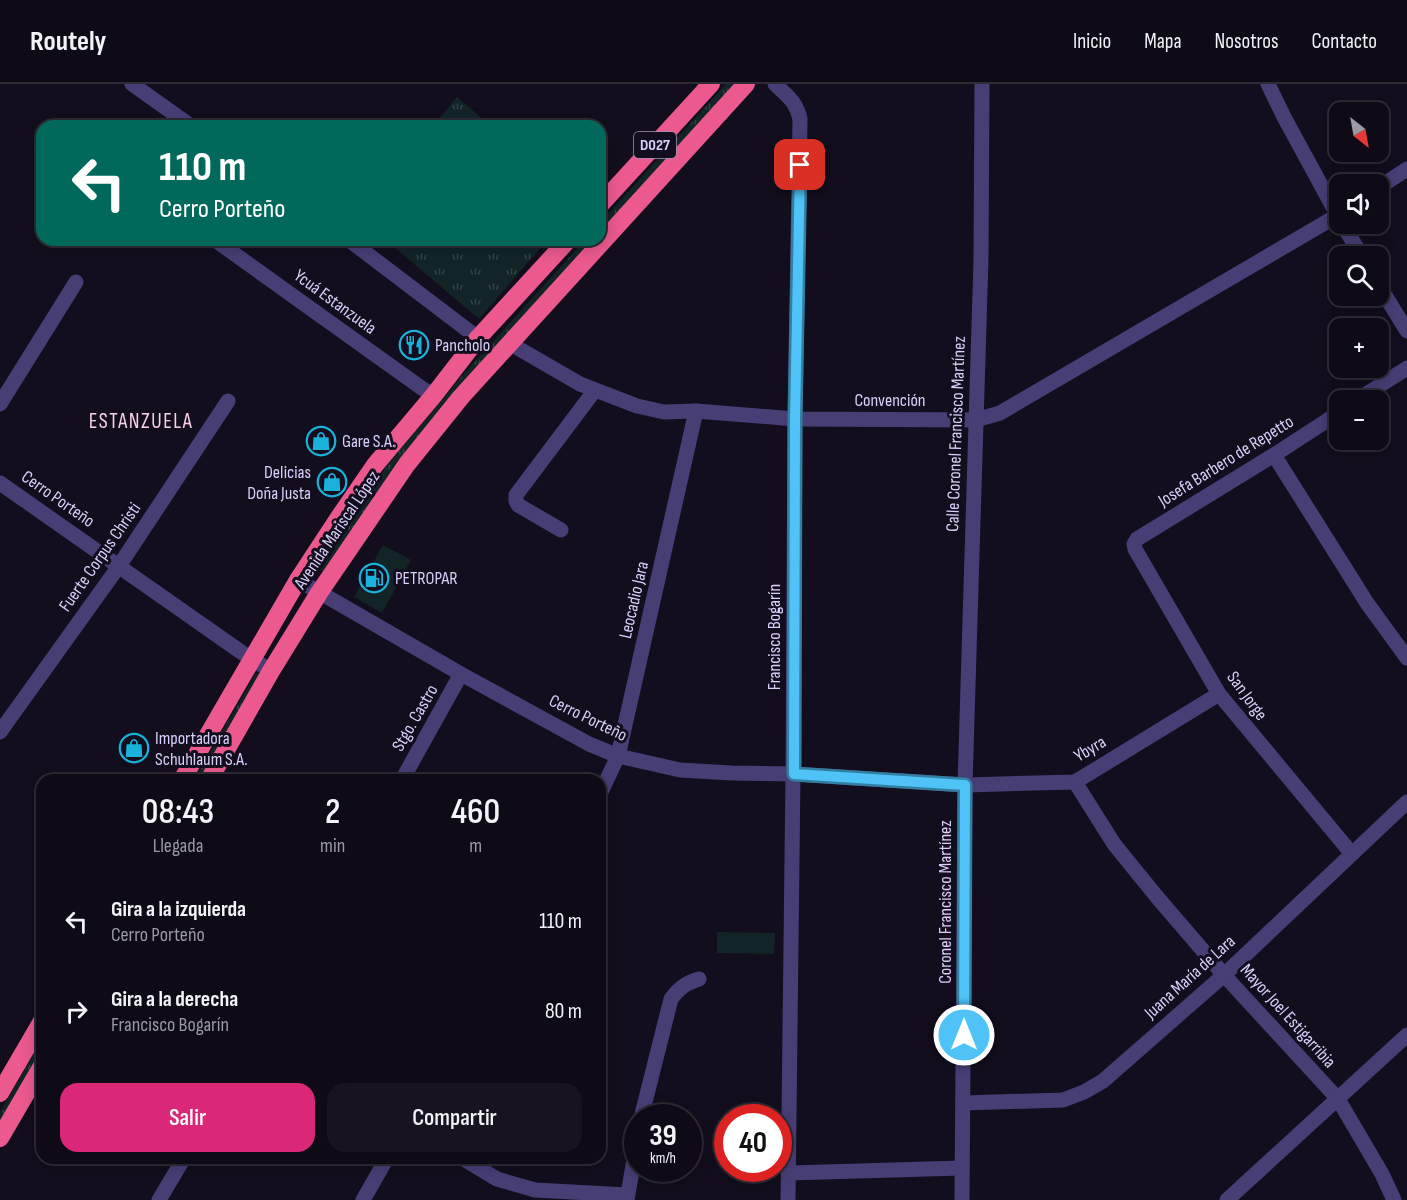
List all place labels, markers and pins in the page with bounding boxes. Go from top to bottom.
pin [774,139,825,190]
restaurant icon: Pancholo [398,329,430,361]
place label: Pancholo [435,335,490,356]
shop icon: Gare S.A. [305,425,337,457]
place label: Gare S.A. [342,431,395,452]
place label: Delicias Doña Justa [247,462,311,504]
shop icon: Delicias Doña Justa [316,466,348,498]
fuel station icon: PETROPAR [358,562,390,594]
place label: PETROPAR [395,568,458,589]
place label: Importadora Schuhlaum S.A. [155,728,248,770]
shop icon: Importadora Schuhlaum S.A. [118,732,150,764]

